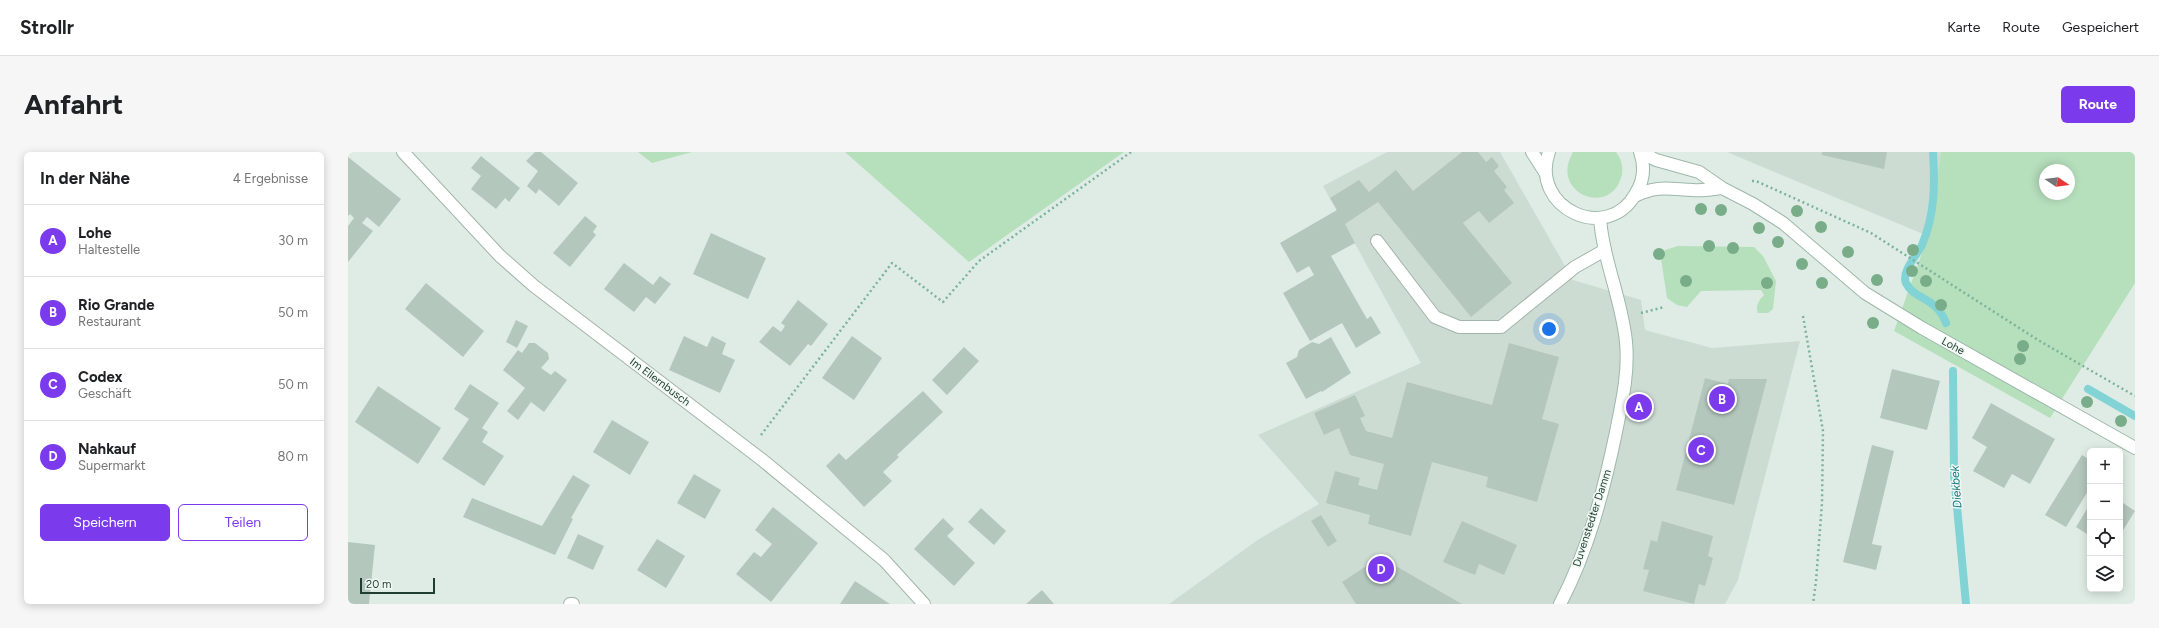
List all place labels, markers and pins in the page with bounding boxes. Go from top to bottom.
pin: B [1709,384,1735,414]
pin: A [1626,392,1652,422]
pin: C [1688,435,1714,465]
pin: D [1368,554,1394,584]

